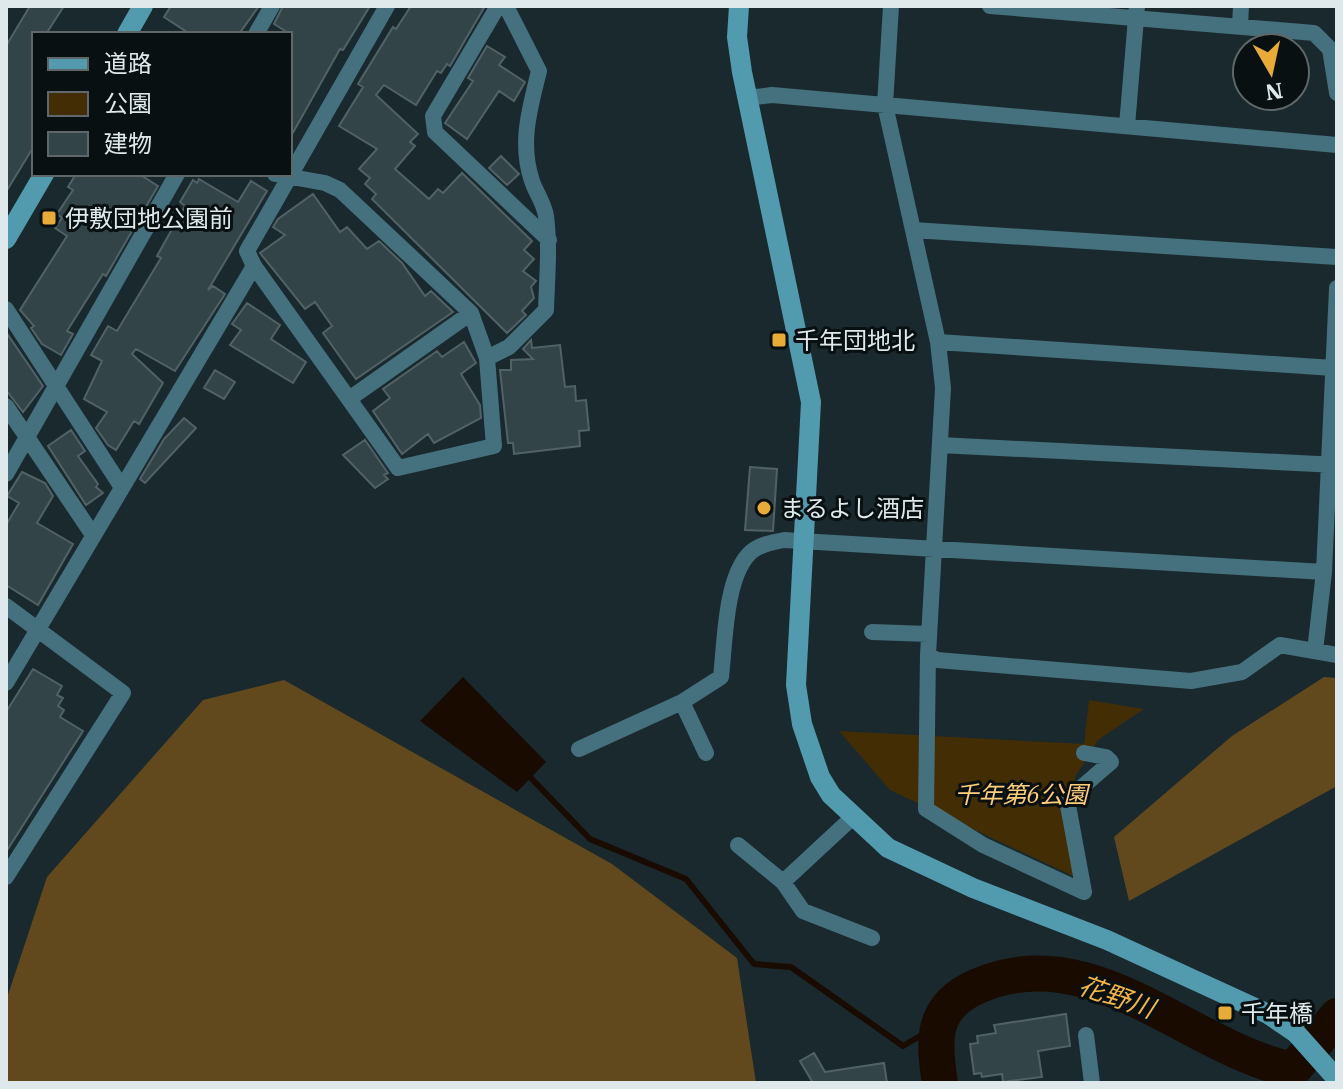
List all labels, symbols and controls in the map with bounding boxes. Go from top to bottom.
legend [32,32,292,176]
north arrow [1231,32,1311,112]
text: 道路 [104,47,152,79]
text: N [1263,77,1285,108]
text: 公園 [104,87,152,119]
text: 建物 [104,127,152,159]
place label: 伊敷団地公園前 [65,202,233,234]
marker: 伊敷団地公園前 [40,209,58,227]
place label: 千年団地北 [795,324,915,356]
marker: 千年団地北 [770,331,788,349]
place label: まるよし酒店 [780,492,924,524]
marker: まるよし酒店 [755,499,773,517]
park label: 千年第6公園 [954,778,1091,810]
water label: 花野川 [1075,967,1162,1026]
place label: 千年橋 [1241,997,1313,1029]
marker: 千年橋 [1216,1004,1234,1022]

